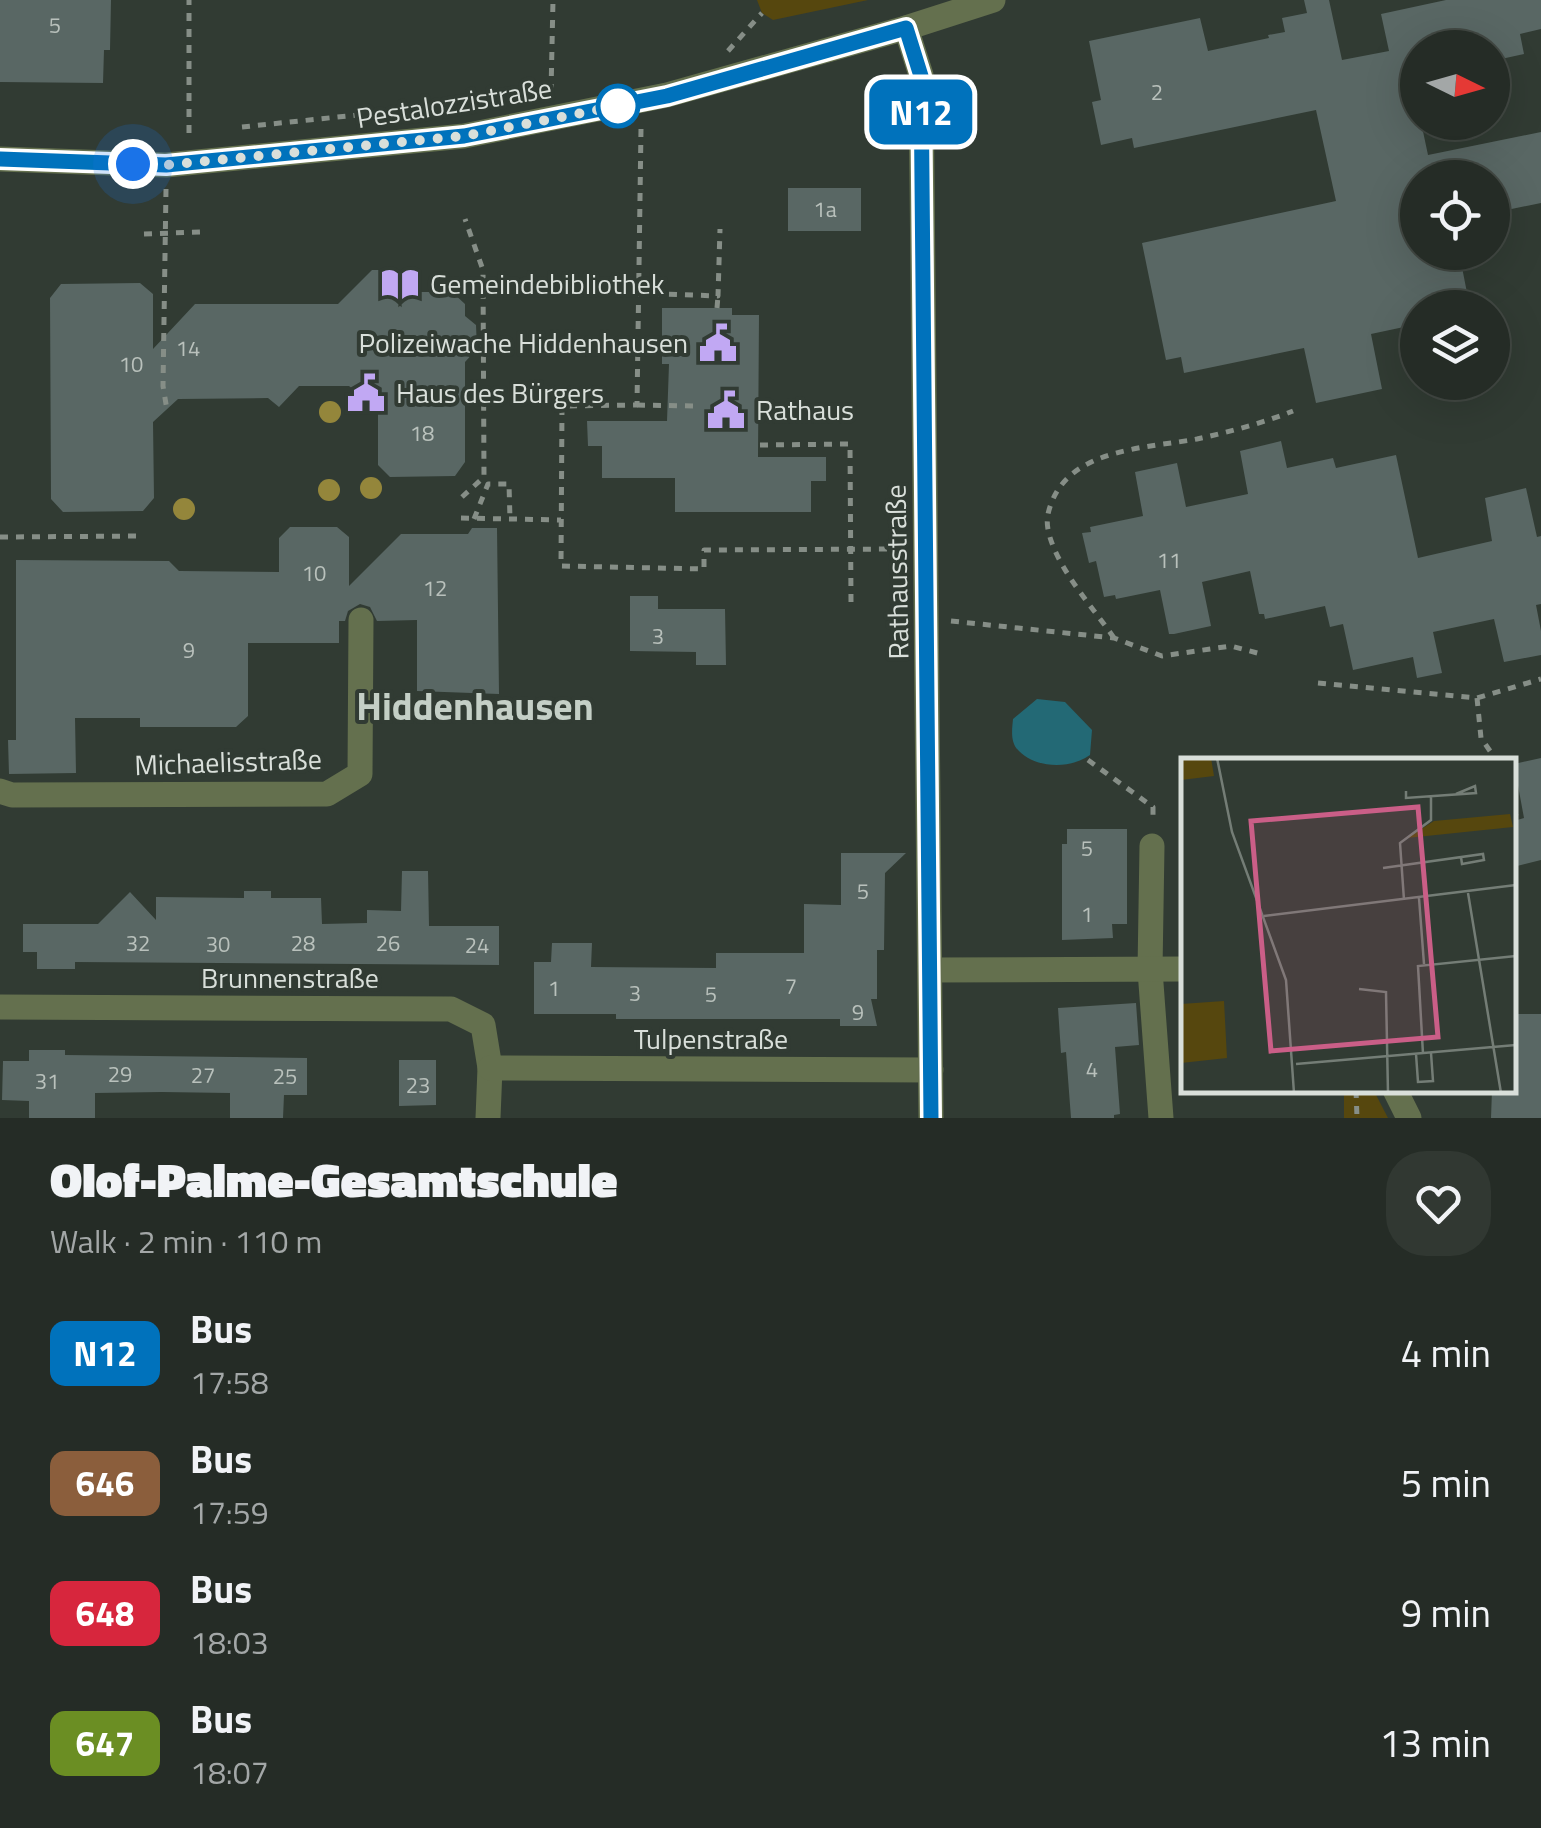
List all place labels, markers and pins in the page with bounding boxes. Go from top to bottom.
unlabelled marker [597,85,639,127]
place label: Gemeindebibliothek [430,262,664,305]
library icon: Gemeindebibliothek [379,263,421,305]
place label: Polizeiwache Hiddenhausen [358,321,688,364]
public building icon: Polizeiwache Hiddenhausen [697,322,739,364]
place label: Haus des Bürgers [396,371,604,414]
public building icon: Haus des Bürgers [345,372,387,414]
place label: Rathaus [756,388,854,431]
public building icon: Rathaus [705,389,747,431]

